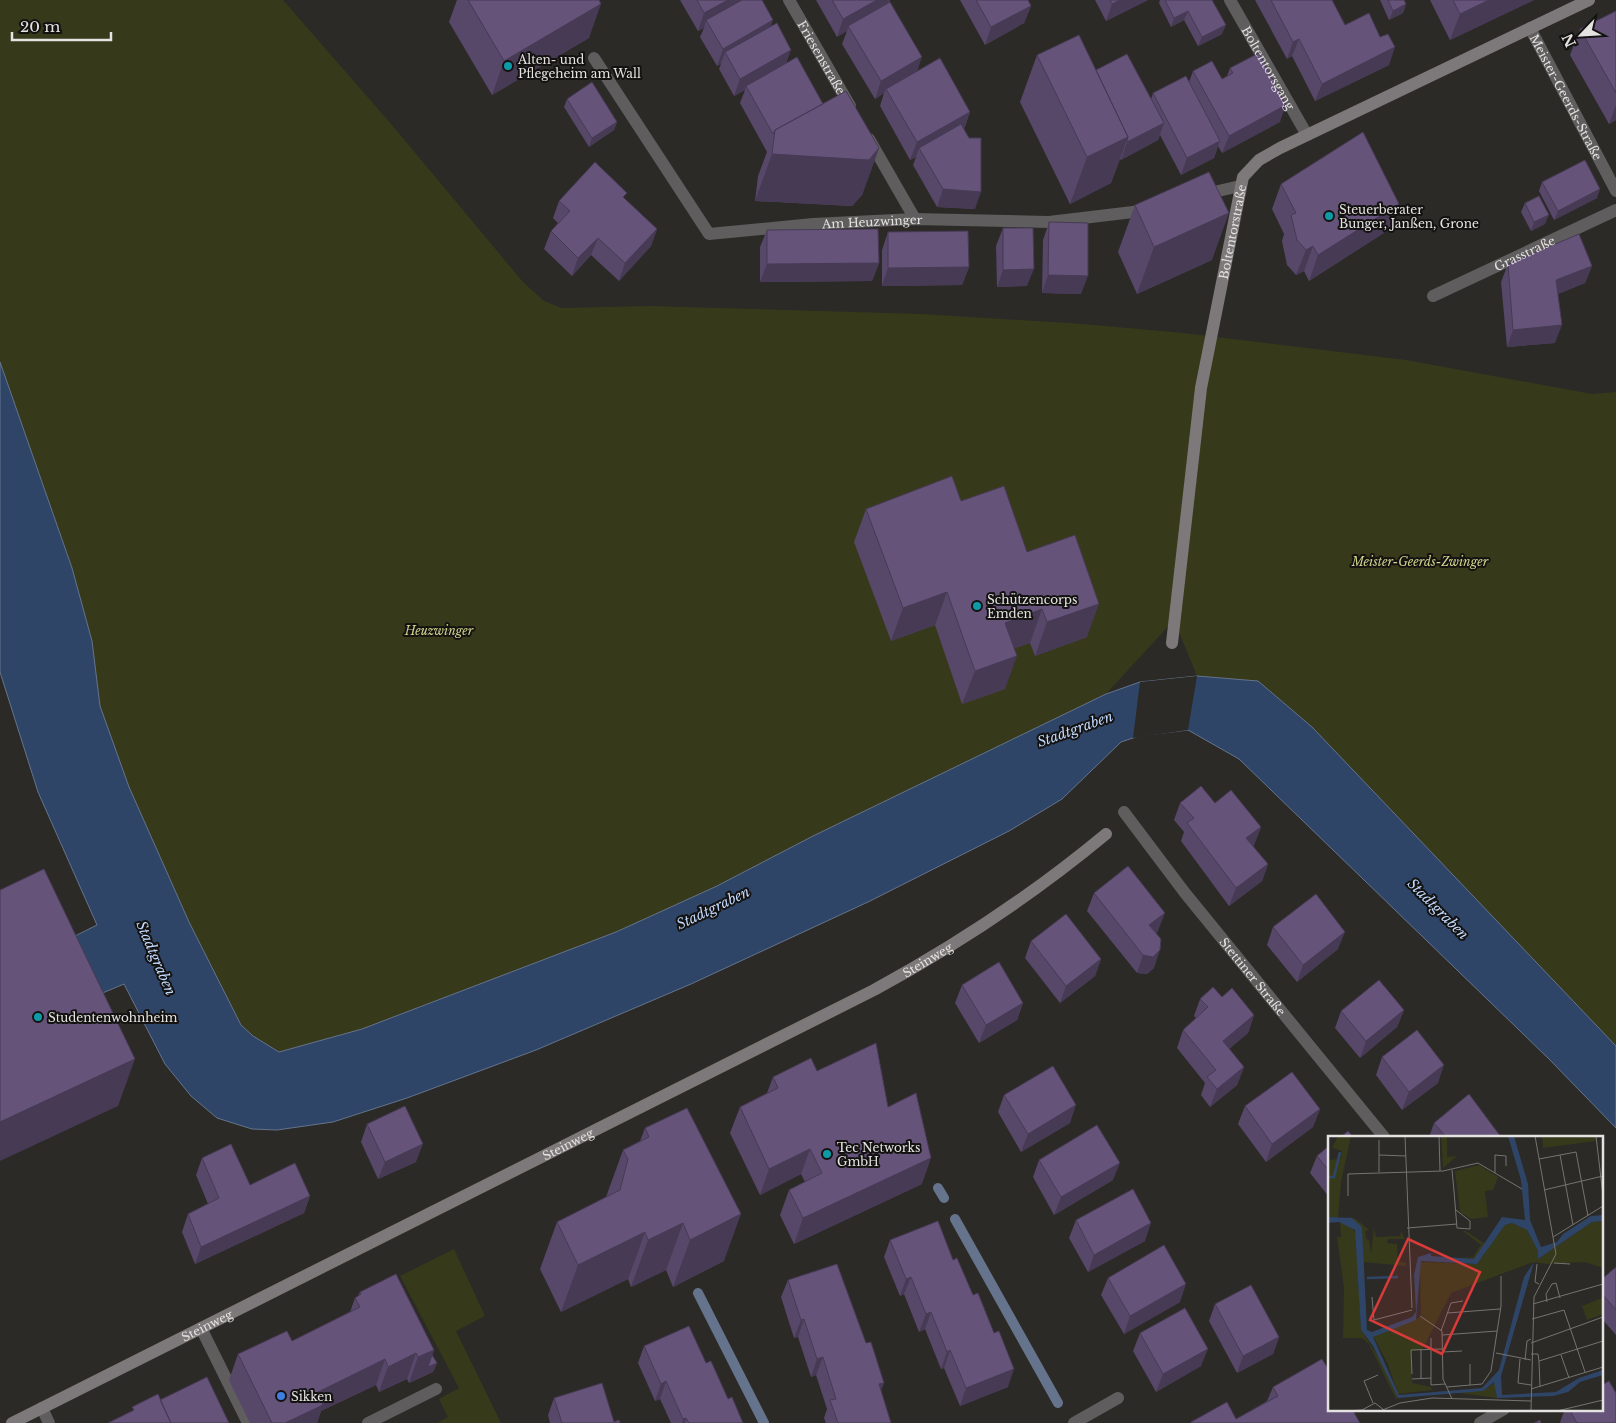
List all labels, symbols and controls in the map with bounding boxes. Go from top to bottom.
scale bar [12,10,111,42]
north arrow [1556,10,1606,60]
text: 20 m [20,17,60,36]
street label: Friesenstraße [795,18,849,97]
street label: Boltentorsgang [1239,23,1299,113]
street label: Meister-Geerds-Straße [1527,31,1606,163]
text: N [1558,31,1580,50]
place label: Alten- und Pflegeheim am Wall [517,52,641,81]
marker: Alten- und Pflegeheim am Wall [502,60,514,72]
street label: Boltentorstraße [1215,183,1249,280]
place label: Steuerberater Bunger, Janßen, Grone [1339,202,1479,231]
marker: Steuerberater Bunger, Janßen, Grone [1323,210,1335,222]
street label: Am Heuzwinger [821,211,923,231]
street label: Grasstraße [1491,232,1557,274]
park label: Meister-Geerds-Zwinger [1351,554,1489,569]
place label: Schützencorps Emden [987,592,1077,621]
marker: Schützencorps Emden [971,600,983,612]
park label: Heuzwinger [404,623,474,638]
water label: Stadtgraben [1035,707,1115,751]
water label: Stadtgraben [1404,875,1473,944]
water label: Stadtgraben [673,882,753,933]
water label: Stadtgraben [132,918,180,998]
street label: Stettiner Straße [1217,934,1289,1018]
street label: Steinweg [900,938,956,980]
place label: Studentenwohnheim [48,1010,178,1025]
marker: Studentenwohnheim [32,1011,44,1023]
street label: Steinweg [540,1124,597,1163]
inset map [1328,1136,1604,1410]
place label: Tec Networks GmbH [837,1140,920,1169]
marker: Tec Networks GmbH [821,1148,833,1160]
street label: Steinweg [179,1306,236,1344]
place label: Sikken [291,1389,332,1404]
marker: Sikken [275,1390,287,1402]

